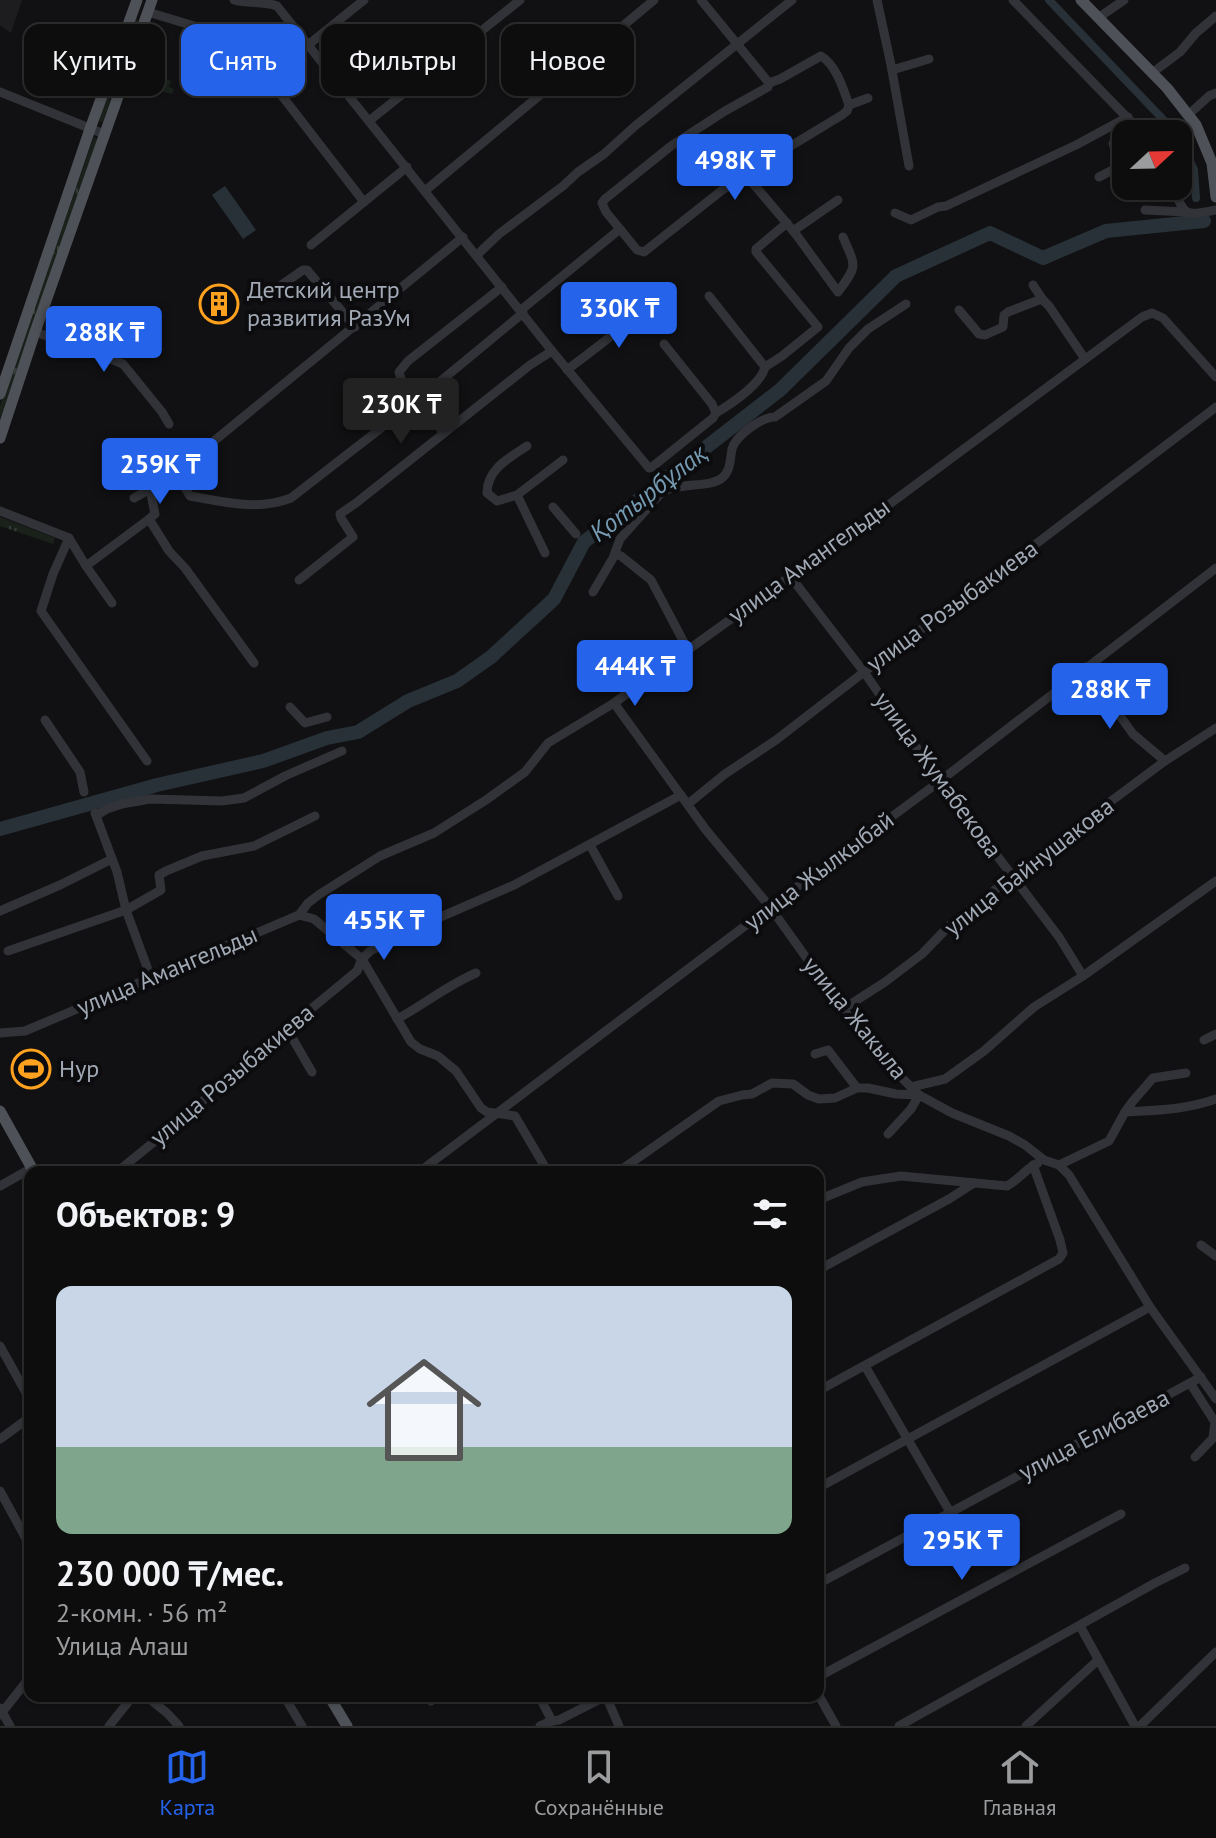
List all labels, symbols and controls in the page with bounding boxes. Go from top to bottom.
chip: Купить [24,24,165,96]
chip: Снять [181,24,305,96]
chip: Фильтры [321,24,485,96]
chip: Новое [501,24,634,96]
north arrow [1112,120,1192,200]
map controls [1112,120,1192,200]
pin: 498K ₸ [670,134,800,202]
text: 498K ₸ [695,143,775,176]
place label: Детский центр развития РазУм [247,274,411,333]
pin: 330K ₸ [554,282,684,350]
building icon: Детский центр развития РазУм [198,283,240,325]
text: 330K ₸ [579,291,659,324]
pin: 288K ₸ [39,306,169,374]
text: 288K ₸ [64,315,144,348]
pin: 230K ₸ [336,378,466,446]
text: 230K ₸ [361,387,441,420]
water label: Қотырбұлақ [583,436,714,549]
pin: 259K ₸ [95,438,225,506]
text: 259K ₸ [120,447,200,480]
street label: улица Амангельды [722,491,896,630]
street label: улица Розыбакиева [860,533,1044,678]
pin: 444K ₸ [570,640,700,708]
text: 444K ₸ [595,649,675,682]
pin: 288K ₸ [1045,663,1175,731]
text: 288K ₸ [1070,672,1150,705]
street label: улица Жумабекова [868,685,1009,864]
street label: улица Байнушакова [937,791,1120,943]
street label: улица Жылкыбай [738,804,900,937]
pin: 455K ₸ [319,894,449,962]
text: 455K ₸ [344,903,424,936]
street label: улица Амангельды [72,919,262,1023]
street label: улица Жакыла [796,950,915,1086]
street label: улица Розыбакиева [143,997,320,1152]
sports icon: Нур [10,1048,52,1090]
place label: Нур [59,1053,99,1084]
text: Объектов: 9 [56,1192,235,1236]
icon: filters [748,1192,792,1236]
icon: home [352,1338,496,1482]
street label: улица Елибаева [1013,1382,1174,1487]
pin: 295K ₸ [897,1514,1027,1582]
text: 295K ₸ [922,1523,1002,1556]
text: 230 000 ₸/мес. [56,1551,284,1595]
text: 2-комн. · 56 m² [56,1596,227,1629]
text: Улица Алаш [56,1629,189,1662]
tab: Карта [160,1745,215,1821]
tab: Сохранённые [534,1745,664,1821]
tab: Главная [983,1745,1056,1821]

